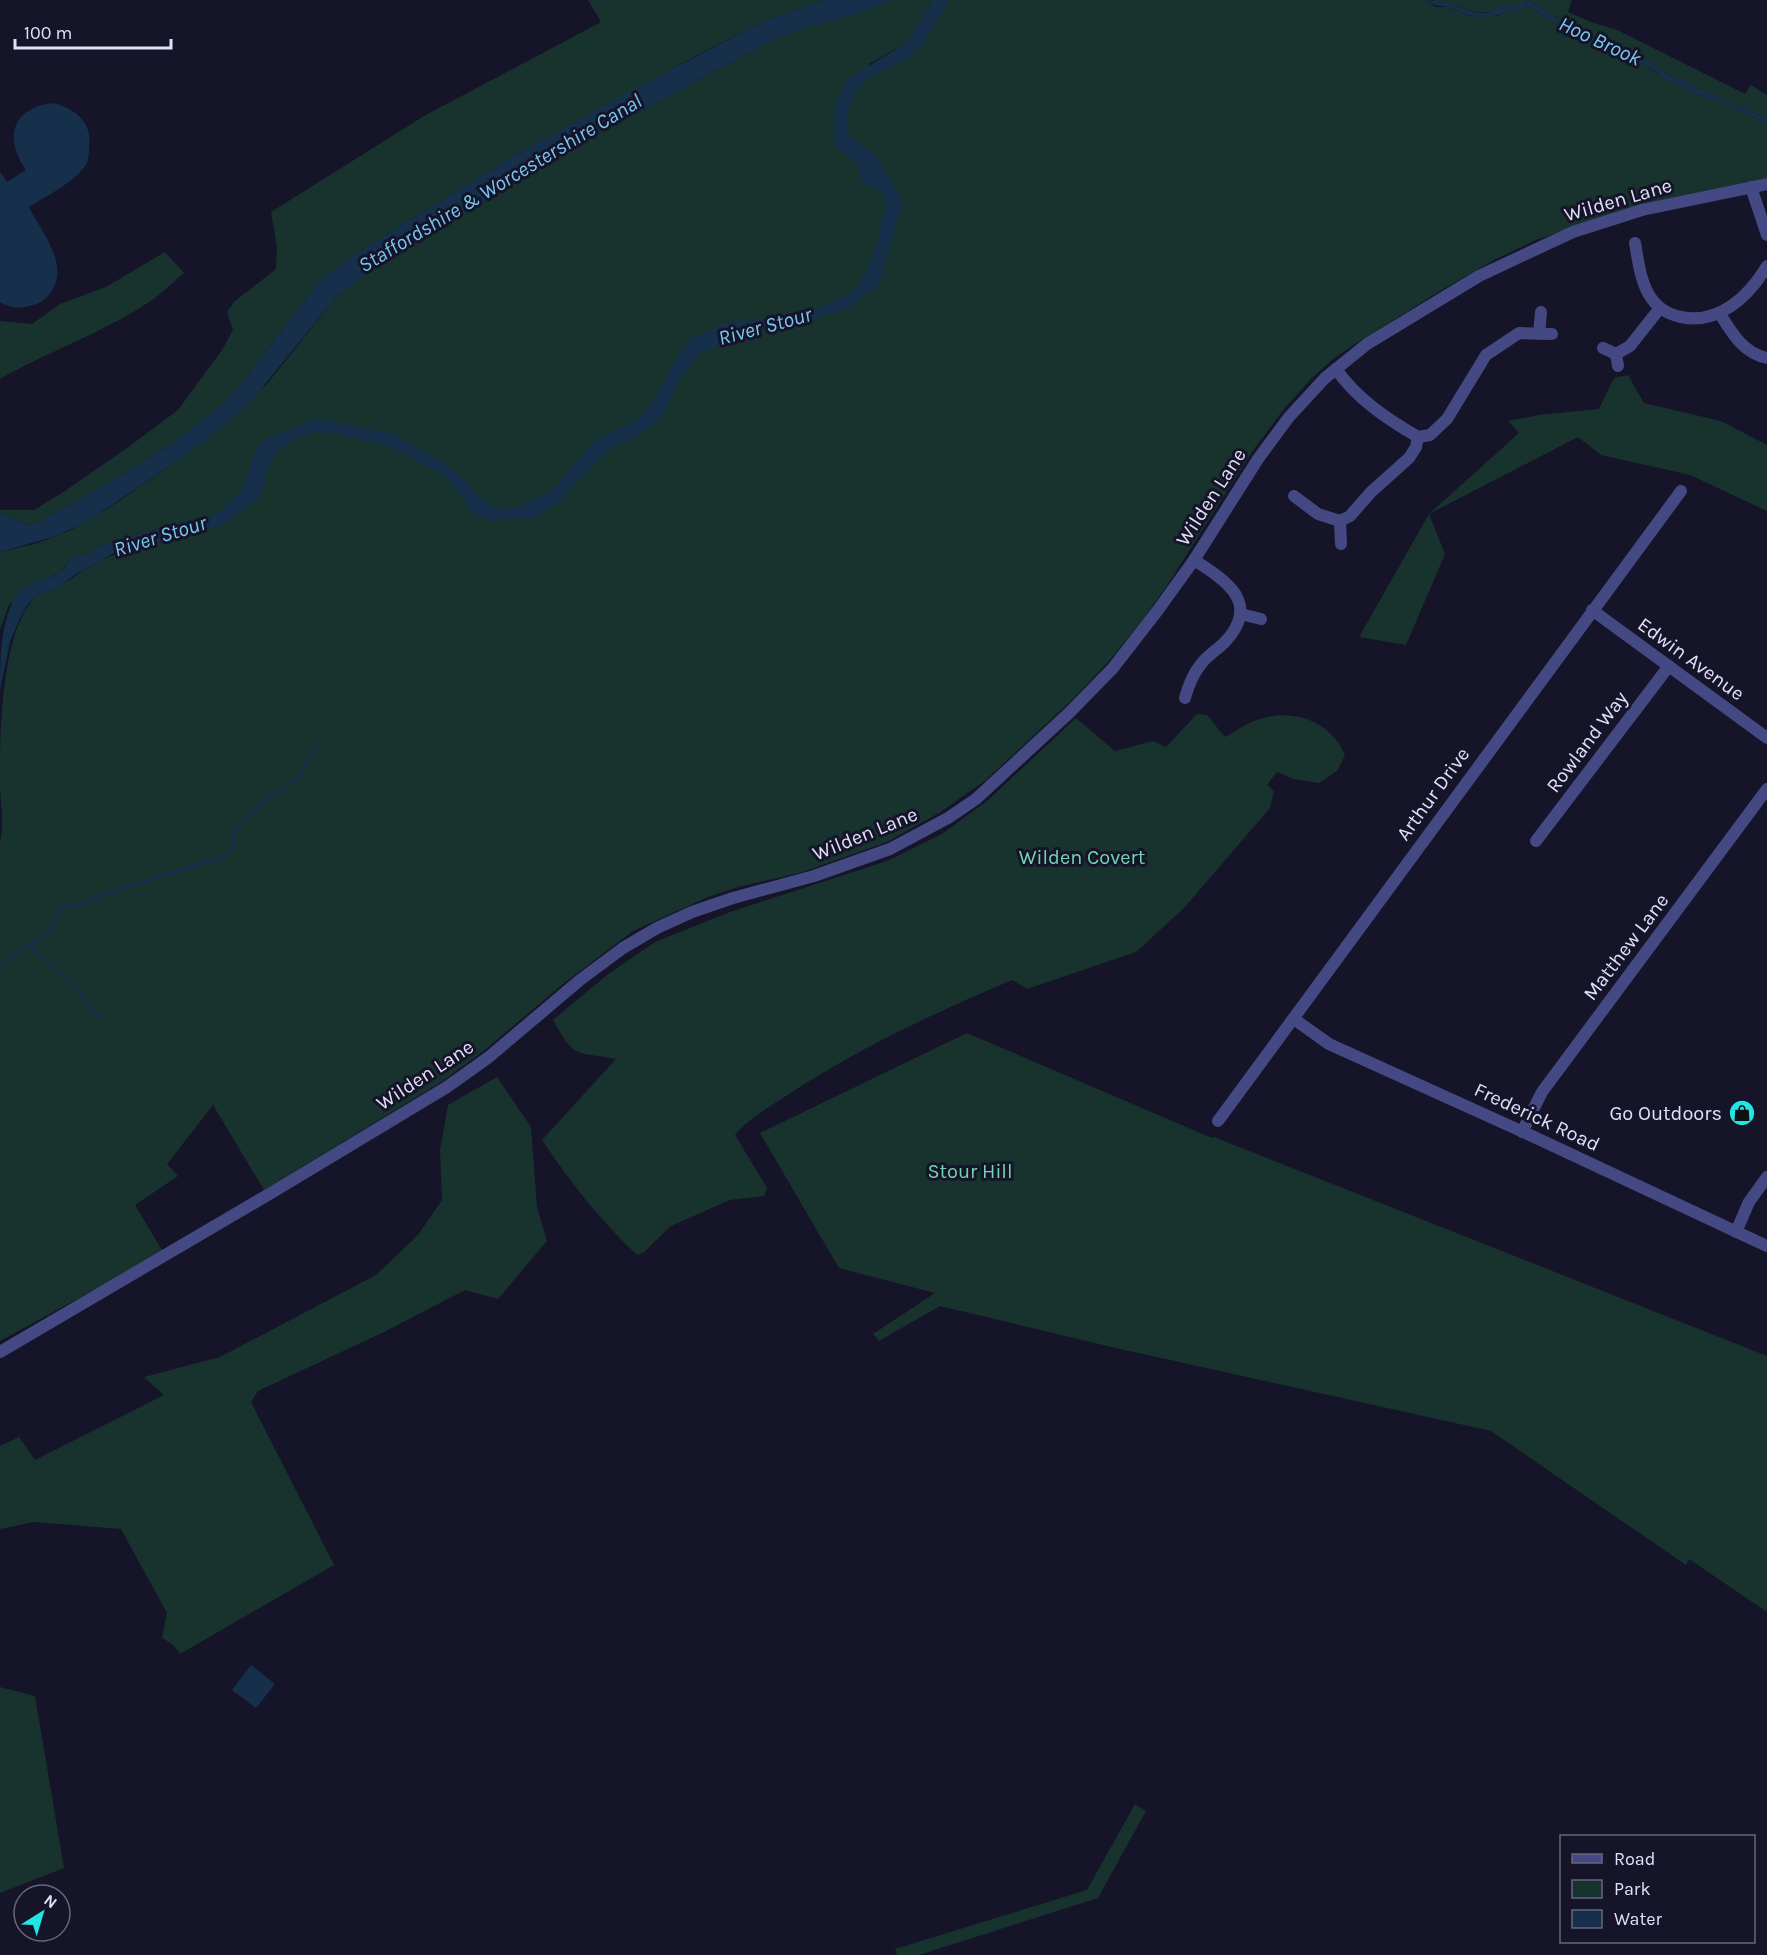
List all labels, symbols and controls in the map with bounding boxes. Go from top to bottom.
scale bar [15,12,171,50]
water label: Hoo Brook [1555,12,1645,71]
text: 100 m [24,22,72,44]
water label: Staffordshire & Worcestershire Canal [354,89,646,277]
street label: Wilden Lane [1561,174,1675,226]
water label: River Stour [716,302,815,350]
street label: Wilden Lane [1171,444,1251,550]
water label: River Stour [111,510,210,561]
street label: Edwin Avenue [1633,613,1749,705]
street label: Rowland Way [1542,687,1632,797]
street label: Arthur Drive [1392,743,1474,845]
street label: Wilden Lane [809,803,921,865]
park label: Wilden Covert [1019,846,1146,869]
street label: Matthew Lane [1579,889,1673,1005]
street label: Wilden Lane [372,1035,478,1115]
street label: Frederick Road [1471,1078,1603,1156]
shop icon: Go Outdoors [1727,1098,1757,1128]
place label: Go Outdoors [1609,1102,1722,1125]
park label: Stour Hill [927,1160,1013,1183]
legend [1560,1835,1755,1943]
text: Road [1614,1848,1655,1870]
text: Park [1614,1878,1651,1900]
north arrow [12,1883,72,1943]
text: N [40,1890,61,1912]
text: Water [1614,1908,1662,1930]

